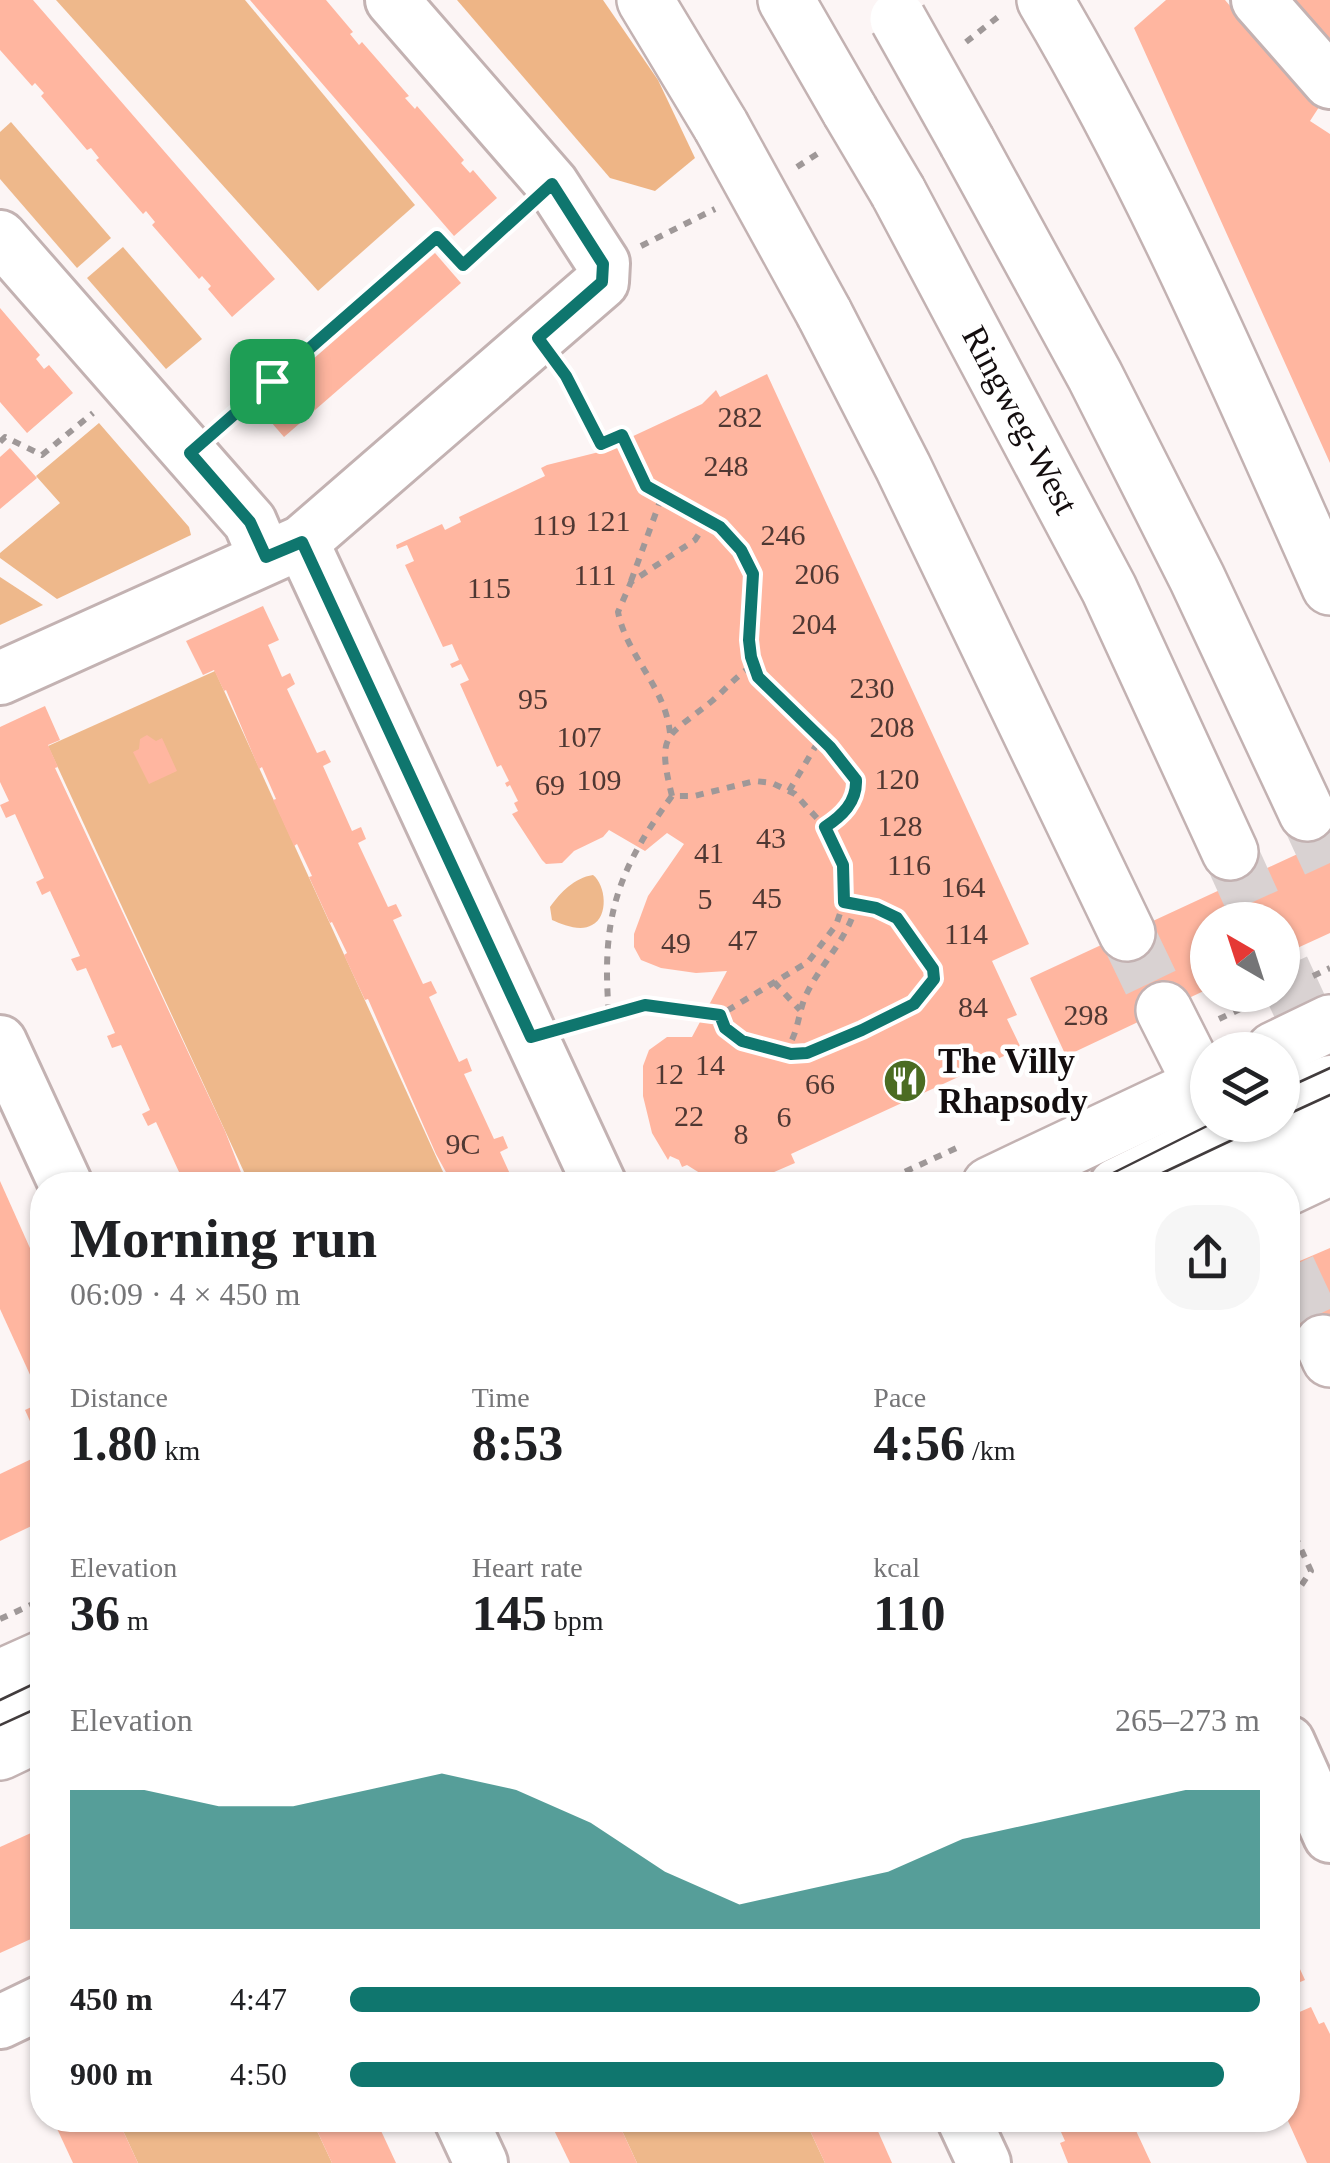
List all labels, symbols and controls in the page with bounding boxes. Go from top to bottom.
street label: Ringweg-West [954,319,1086,521]
pin [230,339,315,424]
icon: arrive [245,354,300,409]
house number: 282 [718,400,763,433]
house number: 248 [704,449,749,482]
house number: 121 [586,504,631,537]
house number: 119 [532,508,576,541]
house number: 246 [761,518,806,551]
house number: 206 [795,557,840,590]
house number: 111 [574,558,616,591]
house number: 115 [467,571,511,604]
house number: 204 [792,607,837,640]
house number: 230 [850,671,895,704]
house number: 95 [518,682,548,715]
house number: 208 [870,710,915,743]
house number: 107 [557,720,602,753]
house number: 120 [875,762,920,795]
house number: 109 [577,763,622,796]
house number: 69 [535,768,565,801]
house number: 128 [878,809,923,842]
house number: 43 [756,821,786,854]
house number: 41 [694,836,724,869]
house number: 116 [887,848,931,881]
house number: 164 [941,870,986,903]
house number: 45 [752,881,782,914]
house number: 5 [698,882,713,915]
north arrow [1190,902,1300,1012]
map controls [1190,902,1300,1142]
house number: 114 [944,917,988,950]
house number: 47 [728,923,758,956]
house number: 49 [661,926,691,959]
house number: 84 [958,990,988,1023]
house number: 298 [1064,998,1109,1031]
button: layers [1190,1032,1300,1142]
place label: The Villy Rhapsody [938,1042,1088,1121]
house number: 14 [695,1048,725,1081]
house number: 12 [654,1057,684,1090]
restaurant icon: The Villy Rhapsody [882,1058,928,1104]
house number: 66 [805,1067,835,1100]
house number: 22 [674,1099,704,1132]
house number: 6 [777,1100,792,1133]
house number: 8 [734,1117,749,1150]
house number: 9C [445,1127,481,1160]
button: share [1155,1205,1260,1310]
text: Morning run [70,1208,377,1269]
text: 06:09 · 4 × 450 m [70,1276,300,1312]
text: Distance [70,1382,168,1413]
text: Time [472,1382,530,1413]
text: Pace [873,1382,926,1413]
text: 1.80 [70,1415,158,1471]
text: 8:53 [472,1415,563,1471]
text: 4:56 [873,1415,965,1471]
text: km [158,1435,200,1466]
text: /km [965,1435,1016,1466]
text: Elevation [70,1552,177,1583]
text: Heart rate [472,1552,583,1583]
text: kcal [873,1552,920,1583]
text: 36 [70,1585,120,1641]
text: 145 [472,1585,547,1641]
text: 110 [873,1585,946,1641]
text: m [120,1605,149,1636]
text: bpm [547,1605,603,1636]
text: Elevation [70,1702,193,1738]
text: 265–273 m [1115,1702,1260,1738]
text: 450 m [70,1981,153,2017]
text: 4:47 [230,1981,287,2017]
text: 900 m [70,2056,153,2092]
text: 4:50 [230,2056,287,2092]

